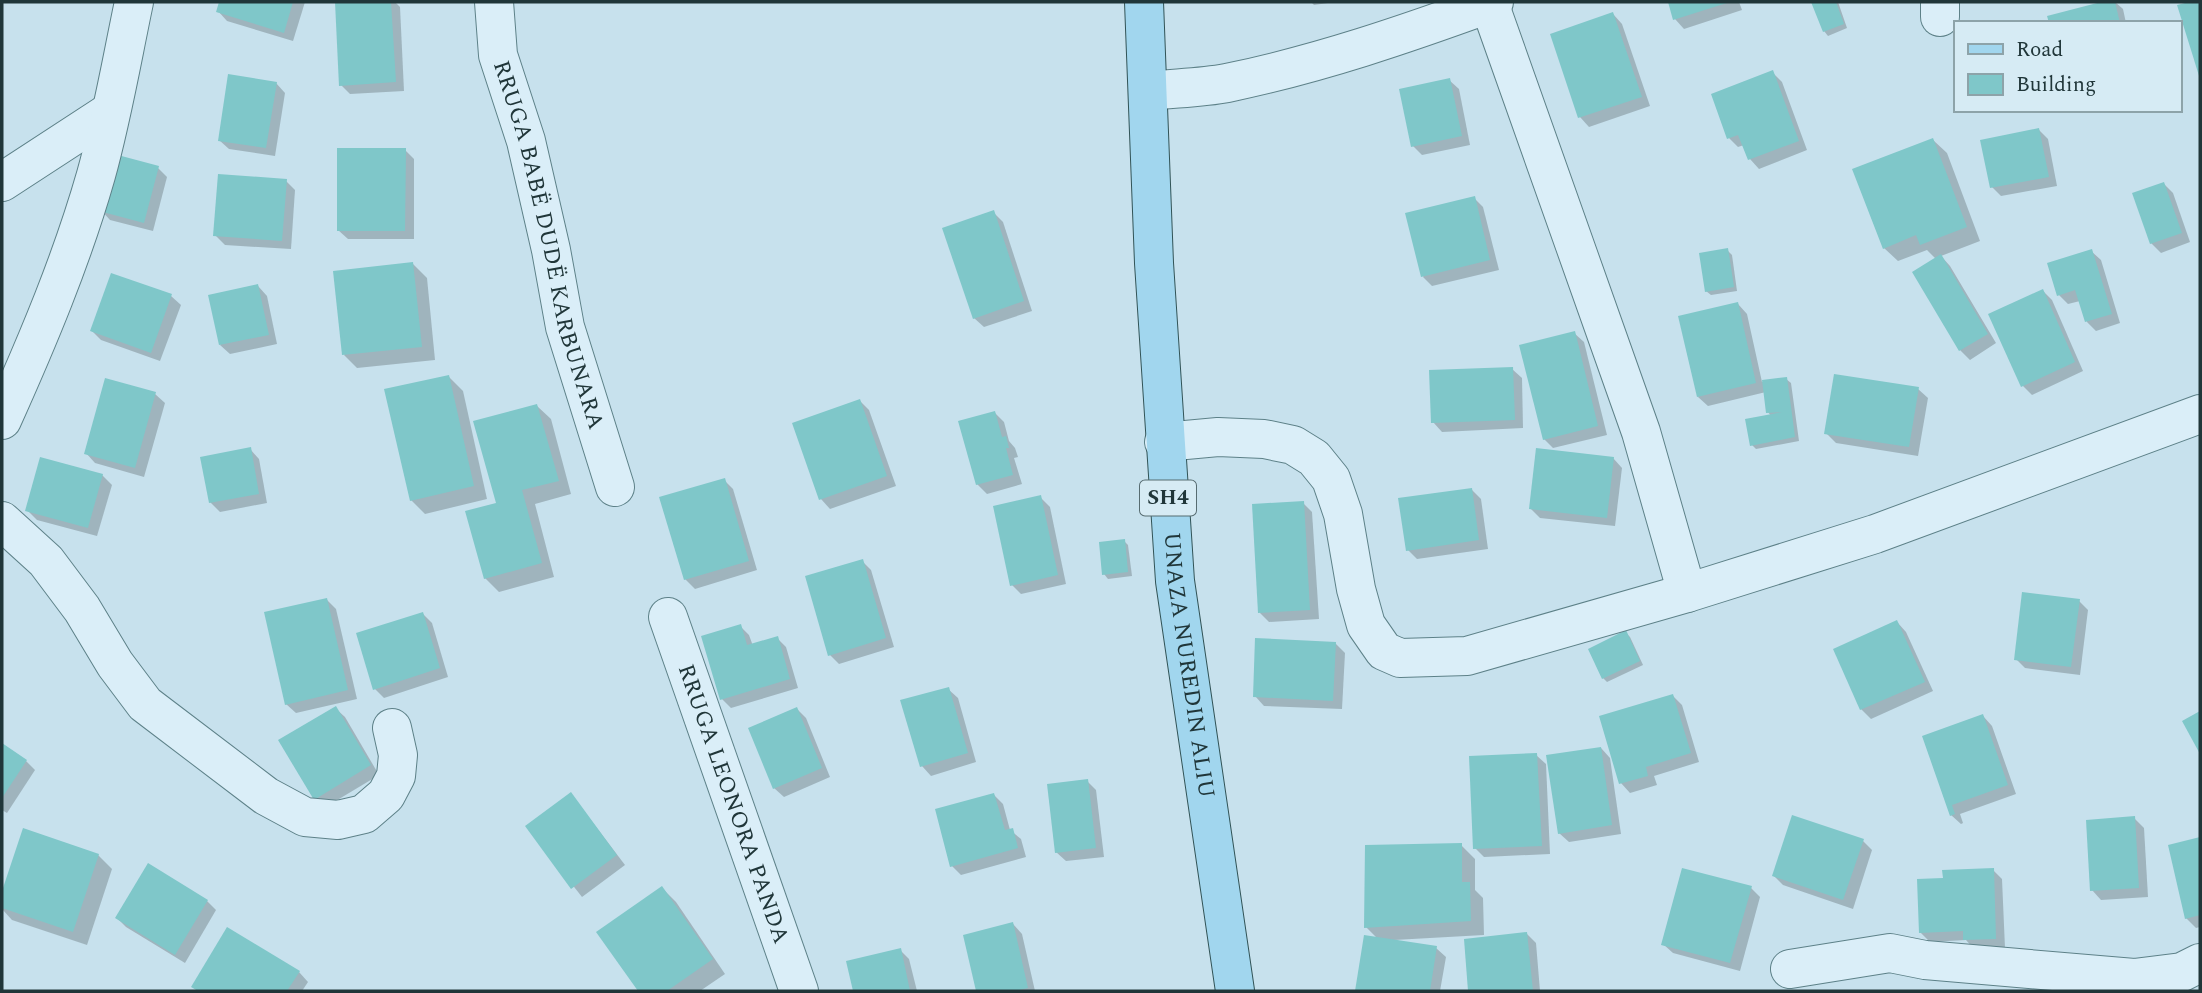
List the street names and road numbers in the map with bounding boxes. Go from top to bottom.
street label: RRUGA BABË DUDË KARBUNARA [483,56,613,434]
road number: SH4 [1140,480,1196,516]
street label: UNAZA NUREDIN ALIU [1154,531,1224,800]
street label: RRUGA LEONORA PANDA [668,659,799,948]

